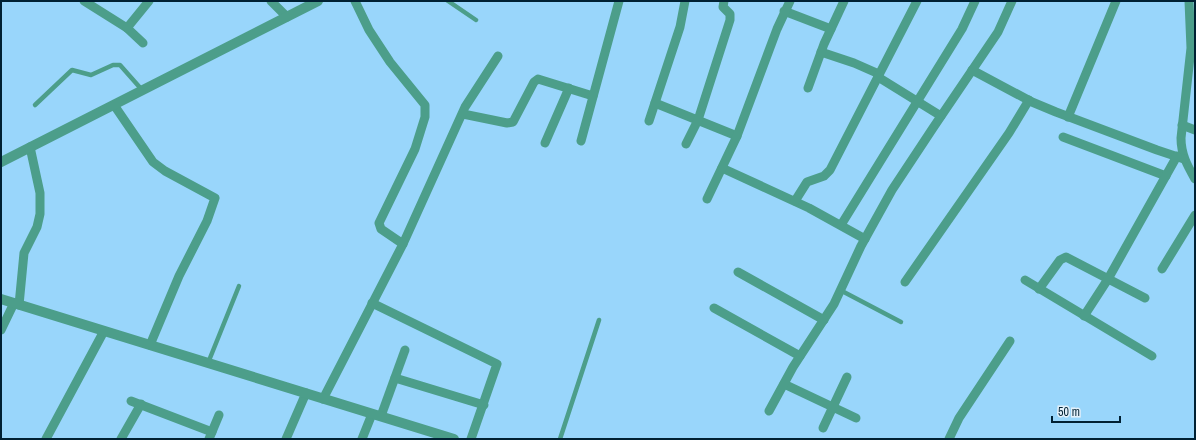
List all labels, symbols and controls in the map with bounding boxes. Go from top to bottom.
scale bar [1052,398,1120,424]
text: 50 m [1058,404,1080,420]

